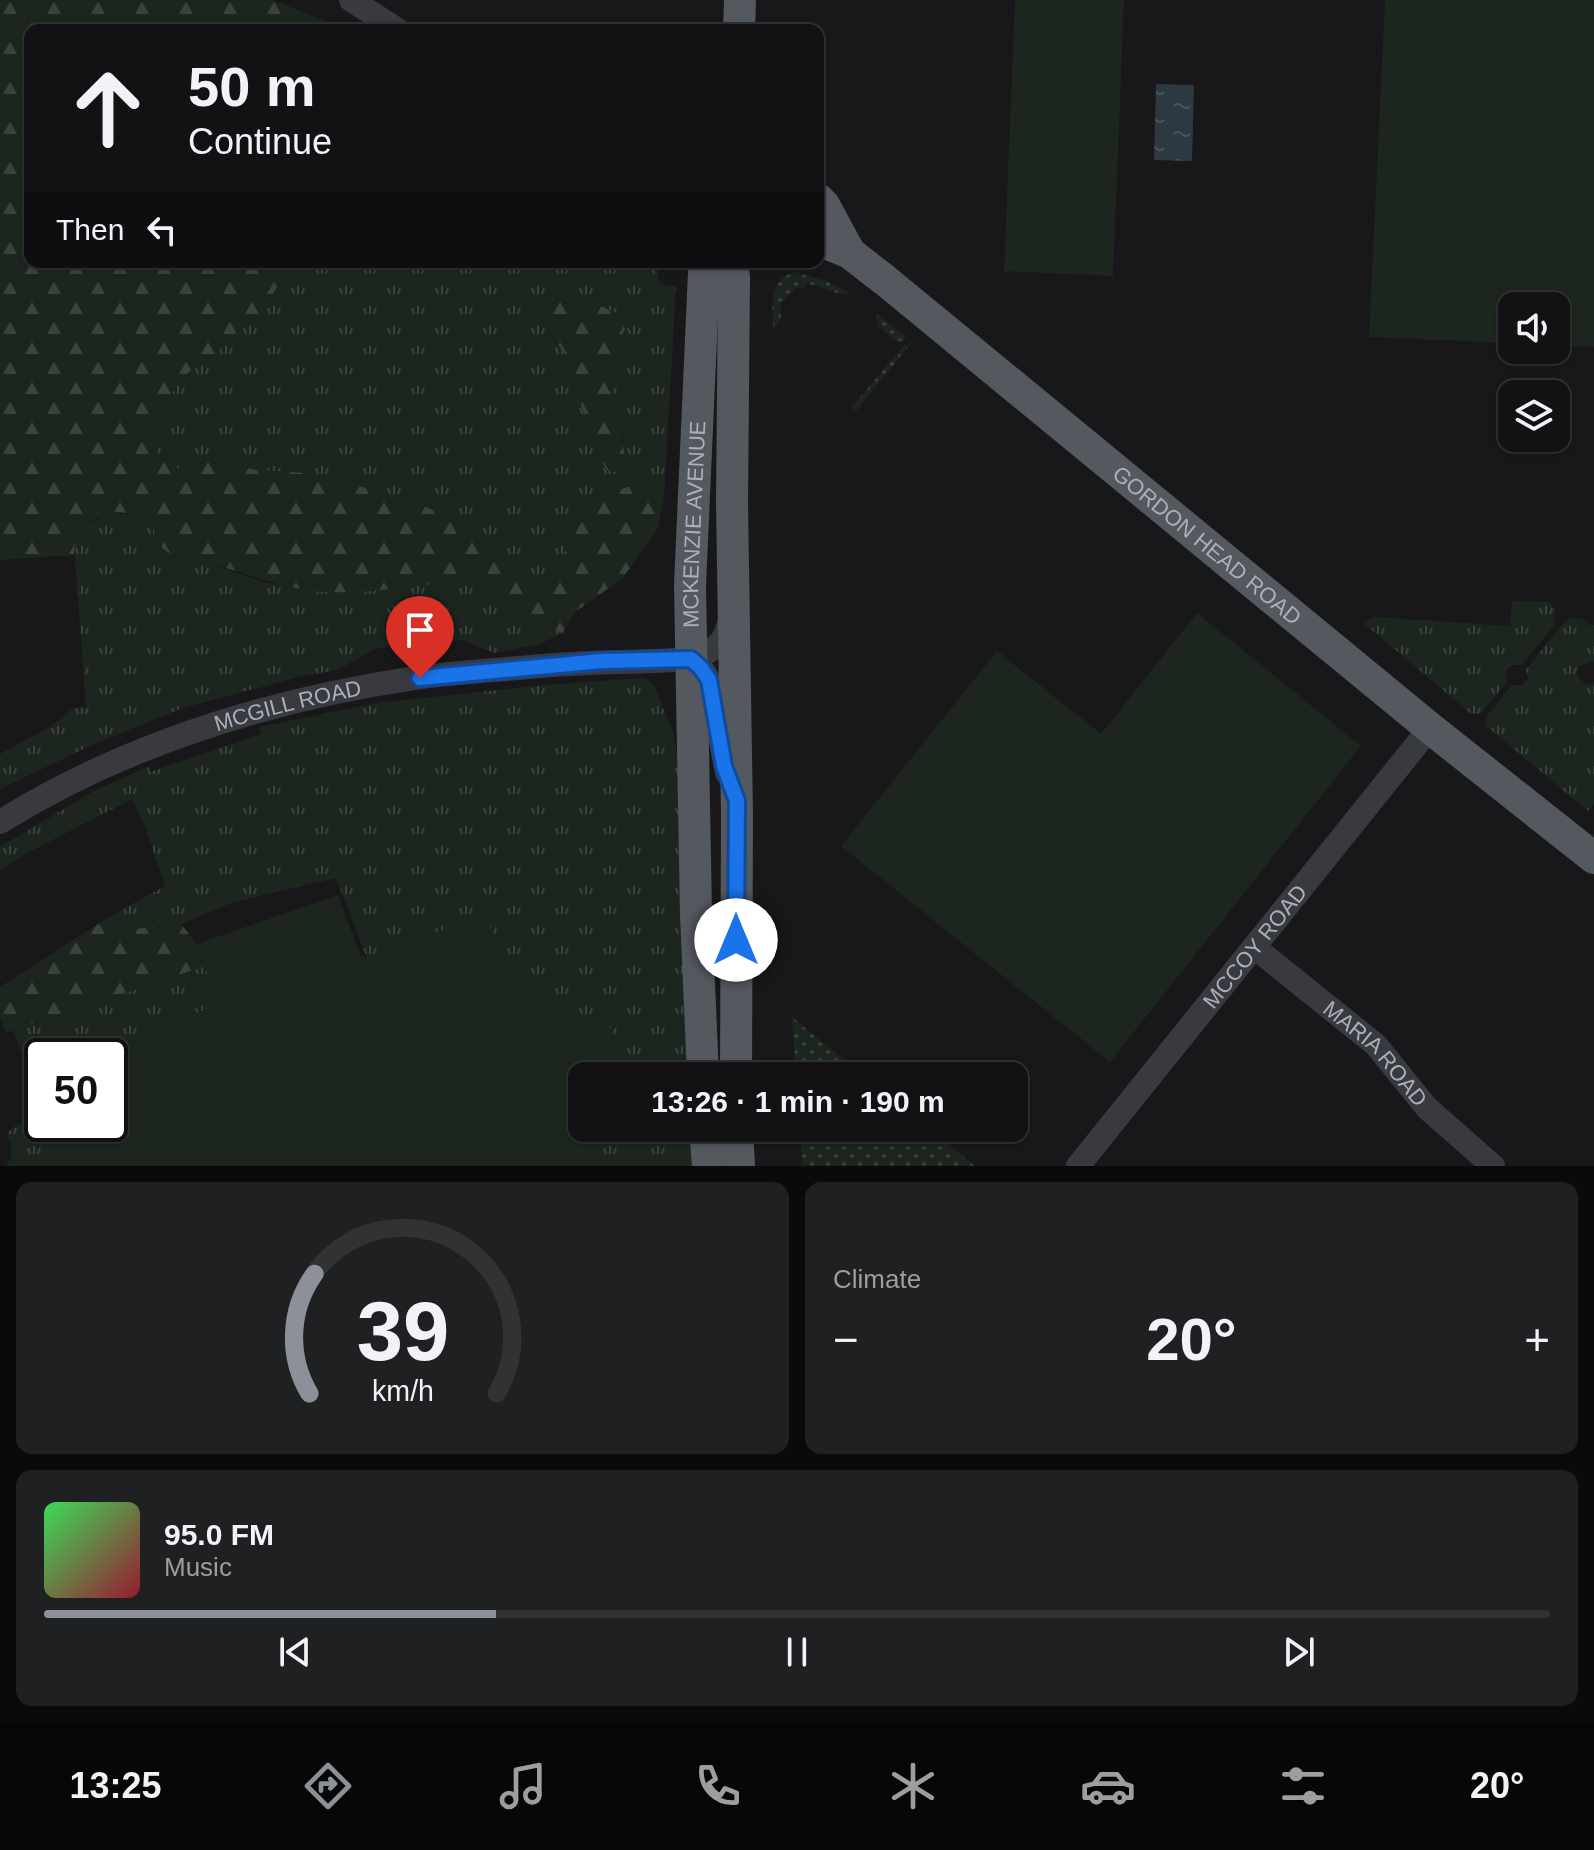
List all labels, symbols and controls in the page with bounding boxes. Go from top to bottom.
text: 50 m [188,55,316,118]
icon: ahead [56,56,160,160]
text: Continue [188,121,332,162]
icon: left [140,208,184,252]
text: Then [56,213,124,246]
map controls [1498,292,1570,452]
button: sound [1498,292,1570,364]
button: layers [1498,380,1570,452]
street label: MCKENZIE AVENUE [678,420,710,628]
street label: GORDON HEAD ROAD [1108,461,1306,630]
pin [386,596,454,678]
icon: arrive [398,608,442,652]
street label: MCGILL ROAD [211,675,363,736]
street label: MCCOY ROAD [1198,880,1312,1013]
position arrow [694,898,778,982]
street label: MARIA ROAD [1318,996,1432,1111]
speed limit sign: 50 [24,1038,128,1142]
text: 13:26 · 1 min · 190 m [651,1085,945,1118]
text: Climate [833,1264,921,1294]
text: 39 [356,1285,449,1378]
text: 20° [1146,1306,1237,1373]
text: − [833,1315,859,1364]
text: + [1524,1315,1550,1364]
text: km/h [372,1375,433,1407]
text: 95.0 FM [164,1518,274,1551]
text: Music [164,1552,232,1582]
icon: previous [273,1630,317,1674]
icon: pause [775,1630,819,1674]
icon: next [1277,1630,1321,1674]
icon: directions [300,1758,356,1814]
icon: music [495,1758,551,1814]
icon: phone [690,1758,746,1814]
icon: climate [885,1758,941,1814]
icon: car [1080,1758,1136,1814]
icon: filters [1275,1758,1331,1814]
text: 13:25 [69,1765,162,1806]
text: 20° [1470,1765,1524,1806]

